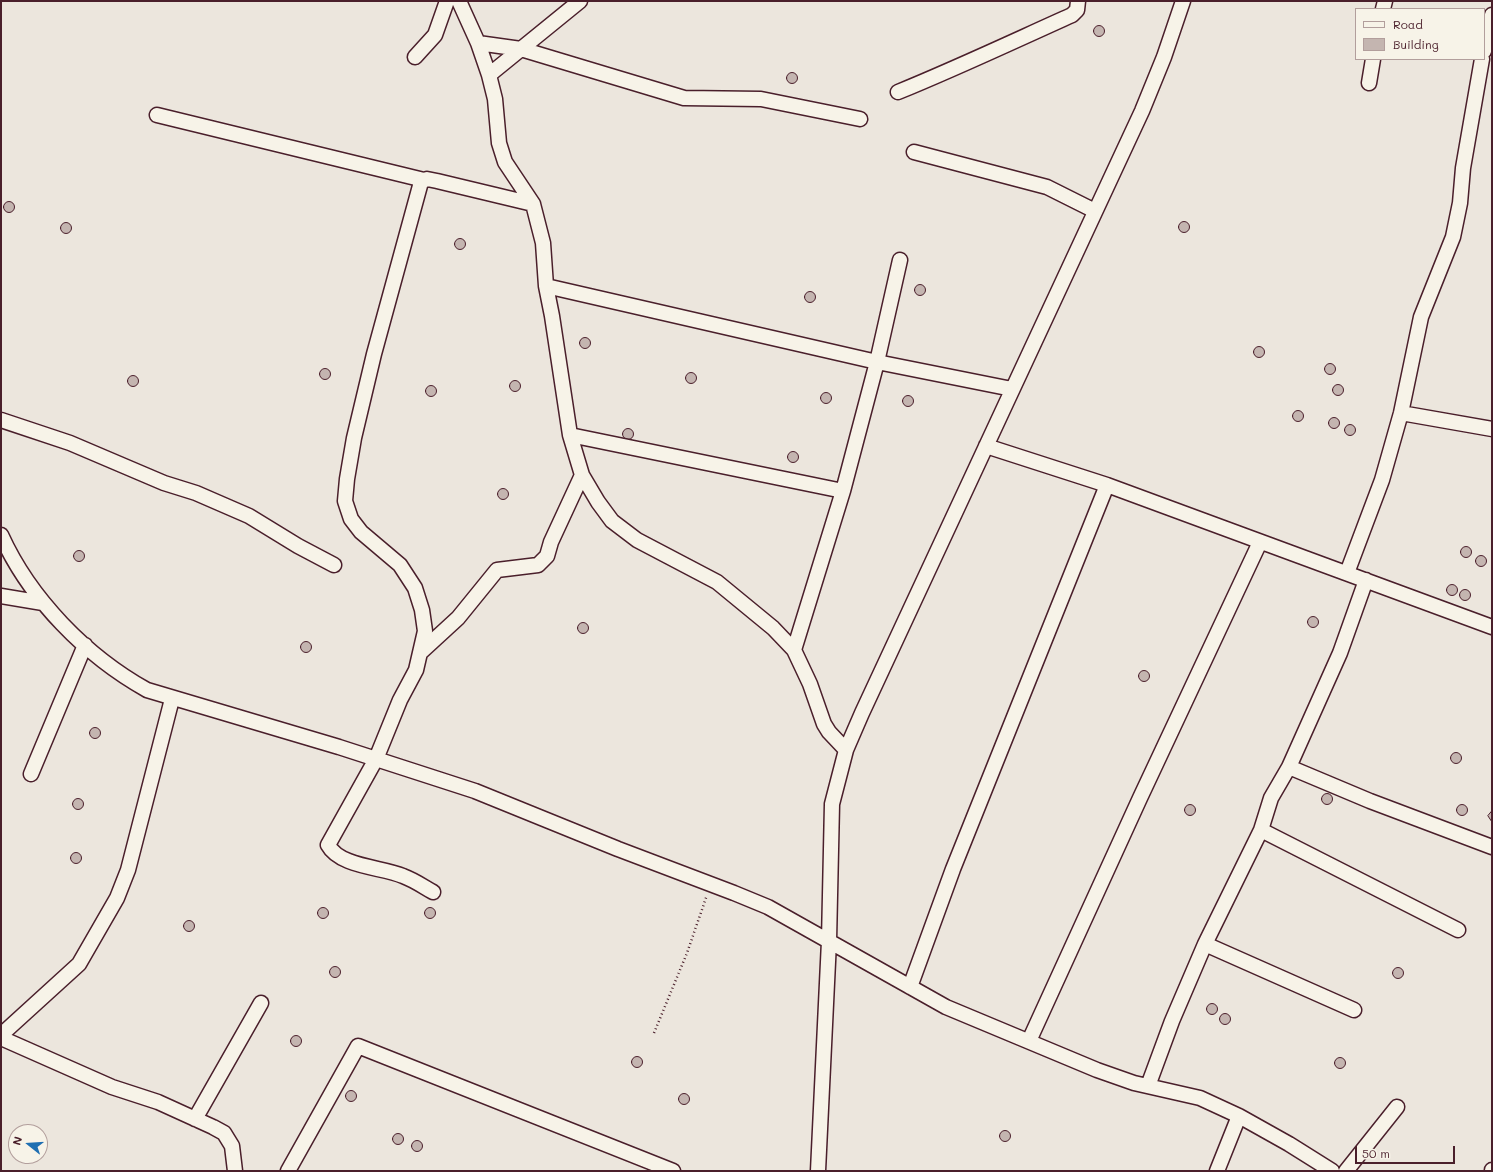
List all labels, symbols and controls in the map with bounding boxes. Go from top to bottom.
legend [1355,8,1485,60]
text: Road [1393,16,1423,32]
text: Building [1393,36,1439,52]
north arrow [8,1124,48,1164]
text: N [9,1134,25,1147]
scale bar [1357,1138,1457,1164]
text: 50 m [1362,1145,1390,1161]

